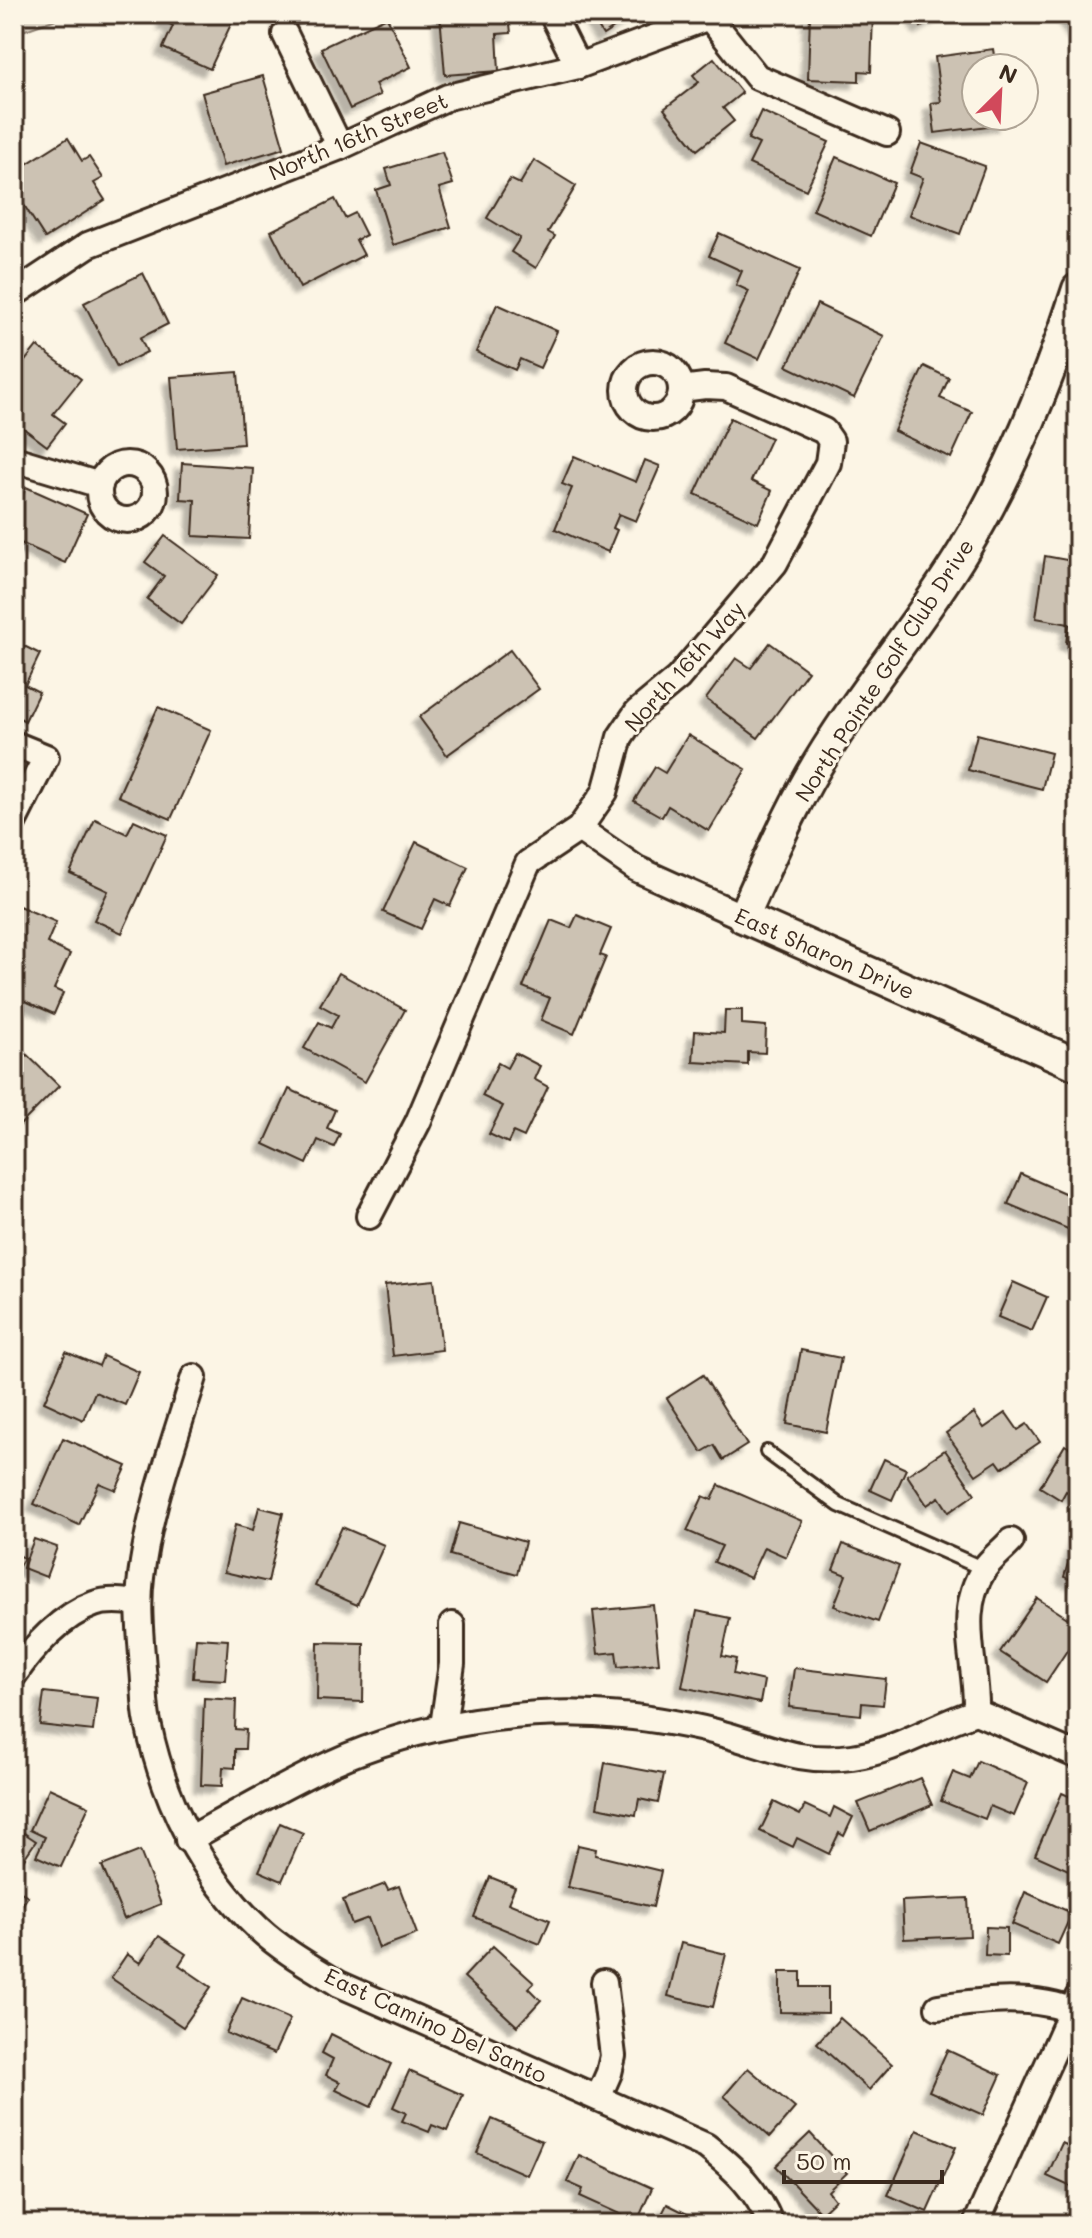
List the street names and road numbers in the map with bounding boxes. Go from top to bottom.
street label: North 16th Street [264,85,452,187]
street label: North Pointe Golf Club Drive [788,533,980,807]
street label: North 16th Way [618,595,750,737]
street label: East Sharon Drive [731,900,919,1006]
street label: East Camino Del Santo [320,1961,552,2089]

